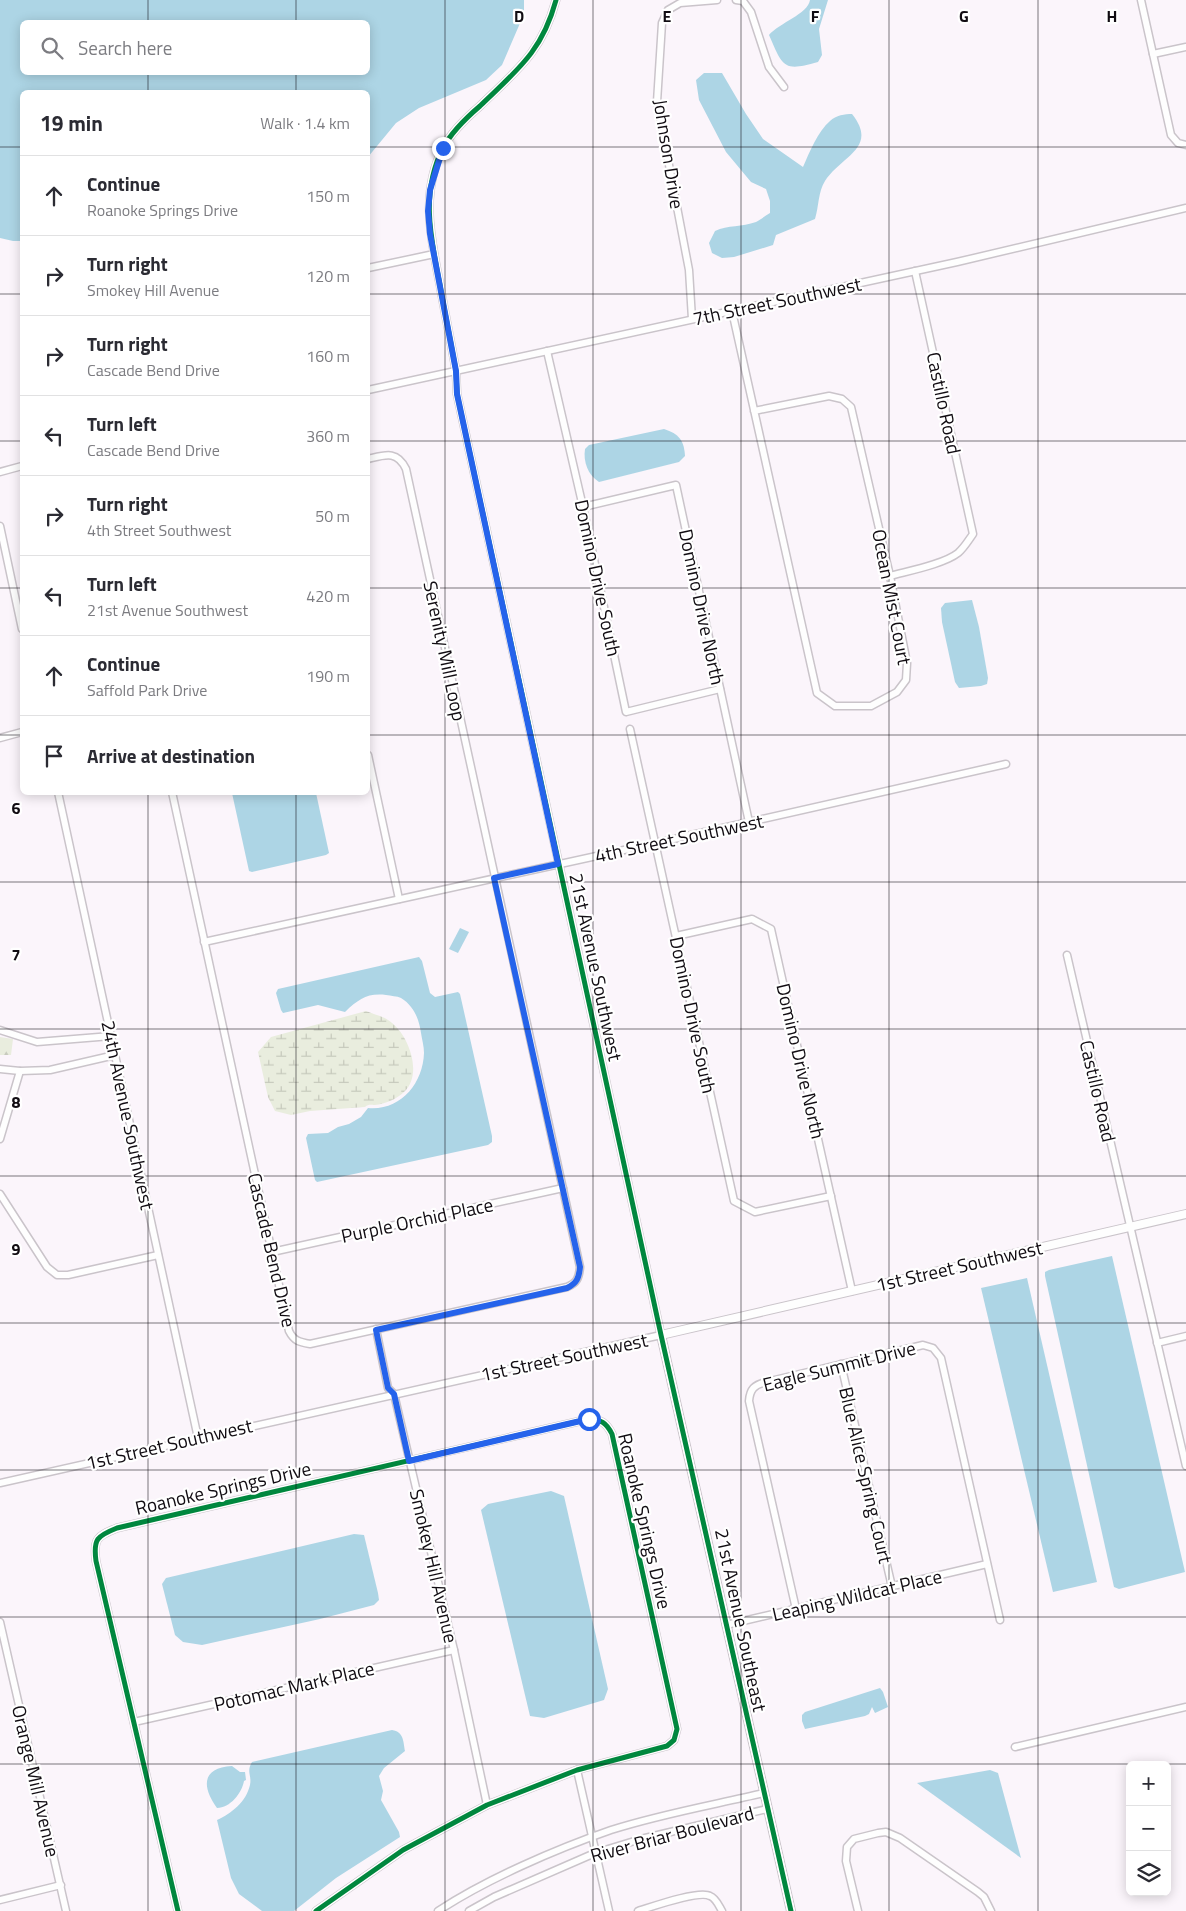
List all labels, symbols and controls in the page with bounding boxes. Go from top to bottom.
text: D [514,4,524,28]
text: E [663,4,672,28]
text: F [811,4,820,28]
text: G [959,4,969,28]
text: H [1107,4,1117,28]
search box [20,20,370,75]
text: Search here [78,33,172,62]
icon: search [38,34,66,62]
street label: Johnson Drive [647,97,692,211]
text: 19 min [40,107,103,139]
text: Walk · 1.4 km [260,111,350,135]
route end [432,137,455,160]
text: Continue [87,169,160,198]
icon: ahead [40,182,68,210]
text: 150 m [306,184,350,208]
text: Roanoke Springs Drive [87,198,238,222]
text: Turn right [87,249,168,278]
icon: right [40,262,68,290]
text: 120 m [306,264,350,288]
street label: 7th Street Southwest [690,268,864,333]
text: Smokey Hill Avenue [87,278,219,302]
text: Turn right [87,329,168,358]
icon: right [40,342,68,370]
text: 160 m [306,344,350,368]
street label: Castillo Road [920,349,969,457]
text: Cascade Bend Drive [87,358,220,382]
text: Turn left [87,409,157,438]
icon: left [40,422,68,450]
text: 360 m [306,424,350,448]
text: Cascade Bend Drive [87,438,220,462]
text: Turn right [87,489,168,518]
street label: Domino Drive South [568,497,629,659]
icon: right [40,502,68,530]
text: 50 m [315,504,350,528]
text: 4th Street Southwest [87,518,231,542]
street label: Domino Drive North [672,526,733,688]
street label: Ocean Mist Court [865,527,920,667]
text: Turn left [87,569,157,598]
street label: Serenity Mill Loop [416,578,474,724]
icon: left [40,582,68,610]
text: 420 m [306,584,350,608]
text: 21st Avenue Southwest [87,598,248,622]
text: Continue [87,649,160,678]
icon: ahead [40,662,68,690]
text: 190 m [306,664,350,688]
text: Saffold Park Drive [87,678,207,702]
text: Arrive at destination [87,741,255,770]
icon: arrive [40,742,68,770]
text: 6 [12,796,21,820]
street label: 4th Street Southwest [592,805,766,870]
street label: 21st Avenue Southwest [562,870,631,1064]
street label: Domino Drive South [663,934,724,1096]
text: 7 [12,943,20,967]
street label: Domino Drive North [770,980,833,1141]
street label: 24th Avenue Southwest [94,1018,163,1212]
street label: Castillo Road [1073,1037,1124,1145]
text: 8 [12,1090,21,1114]
street label: Cascade Bend Drive [241,1170,304,1330]
street label: Purple Orchid Place [338,1189,496,1250]
street label: 1st Street Southwest [873,1232,1045,1299]
text: 9 [12,1237,21,1261]
street label: 1st Street Southwest [478,1325,650,1388]
street label: Eagle Summit Drive [759,1332,918,1399]
street label: Blue Alice Spring Court [832,1384,901,1566]
route start [578,1408,601,1431]
street label: 1st Street Southwest [83,1410,255,1477]
street label: Roanoke Springs Drive [611,1430,680,1612]
street label: Roanoke Springs Drive [132,1453,314,1522]
street label: Smokey Hill Avenue [403,1486,466,1646]
street label: 21st Avenue Southeast [708,1526,775,1714]
street label: Leaping Wildcat Place [769,1561,945,1628]
street label: Potomac Mark Place [211,1653,377,1718]
street label: Orange Mill Avenue [5,1702,68,1860]
map controls [1126,1761,1171,1896]
button: + [1126,1761,1171,1806]
street label: River Briar Boulevard [587,1798,757,1869]
button: − [1126,1806,1171,1851]
button: layers [1126,1851,1171,1896]

